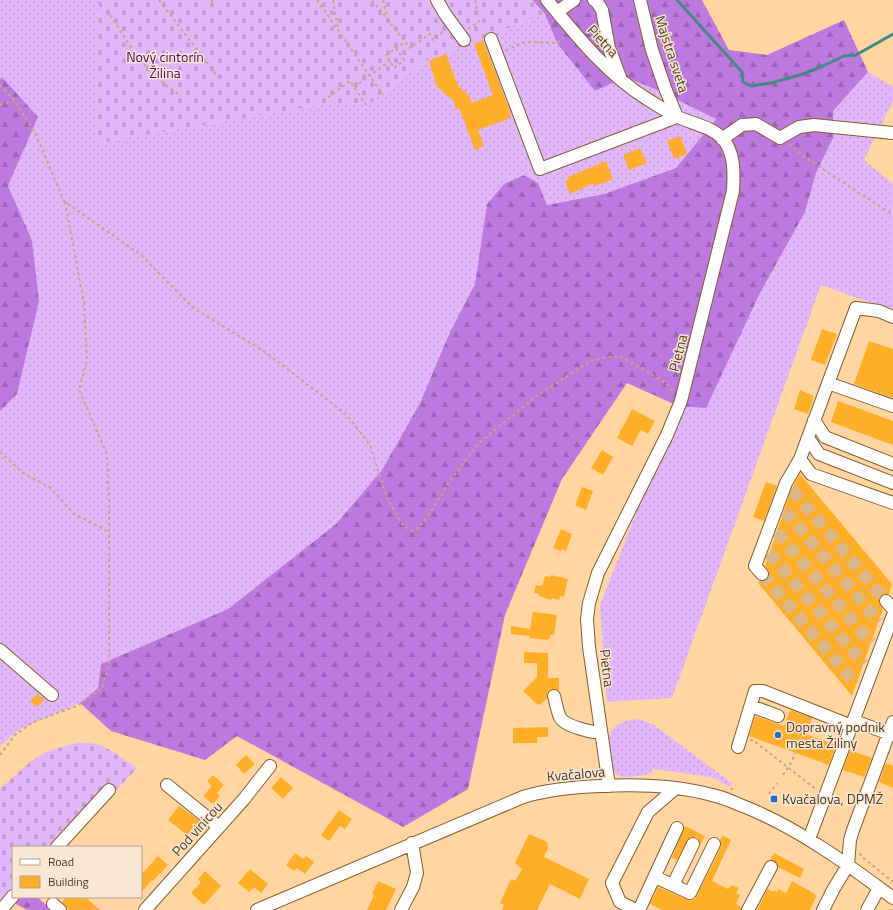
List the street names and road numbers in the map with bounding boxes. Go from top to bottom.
street label: Majstra sveta [650,12,695,95]
street label: Pietna [583,20,624,62]
street label: Pietna [663,332,692,374]
street label: Pietna [595,648,620,688]
street label: Kvačalova [546,760,606,787]
street label: Pod vinicou [166,797,227,861]

